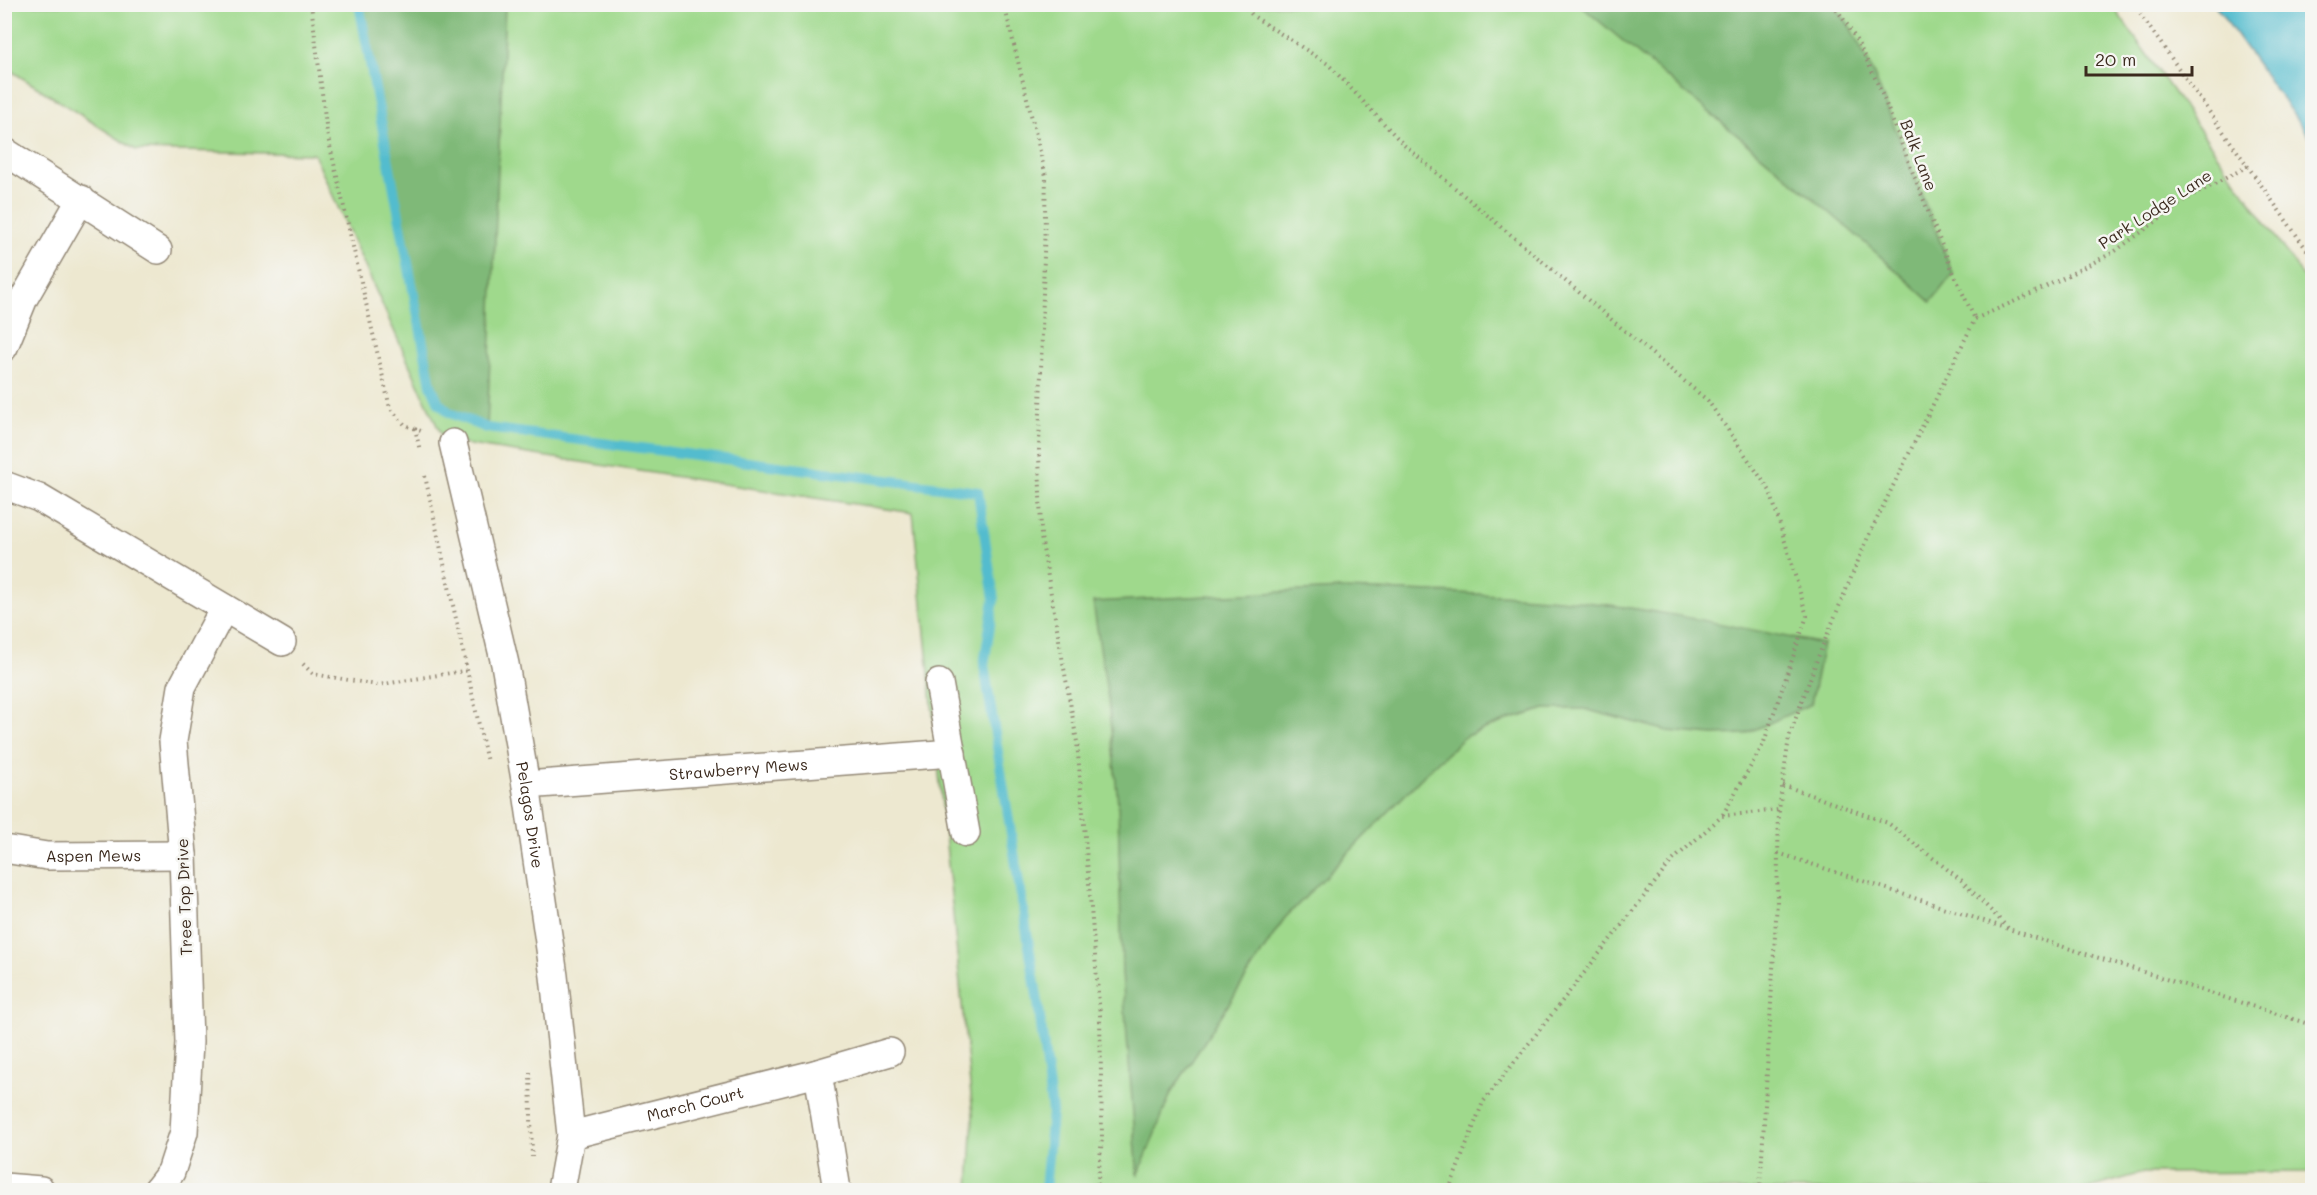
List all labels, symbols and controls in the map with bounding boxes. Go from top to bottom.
scale bar [2086,39,2192,77]
text: 20 m [2095,47,2136,71]
street label: Balk Lane [1896,116,1943,193]
street label: Park Lodge Lane [2094,164,2215,253]
street label: Strawberry Mews [668,753,808,784]
street label: Pelagos Drive [512,760,549,870]
street label: Tree Top Drive [171,838,196,956]
street label: Aspen Mews [46,844,141,866]
street label: March Court [644,1081,746,1126]

